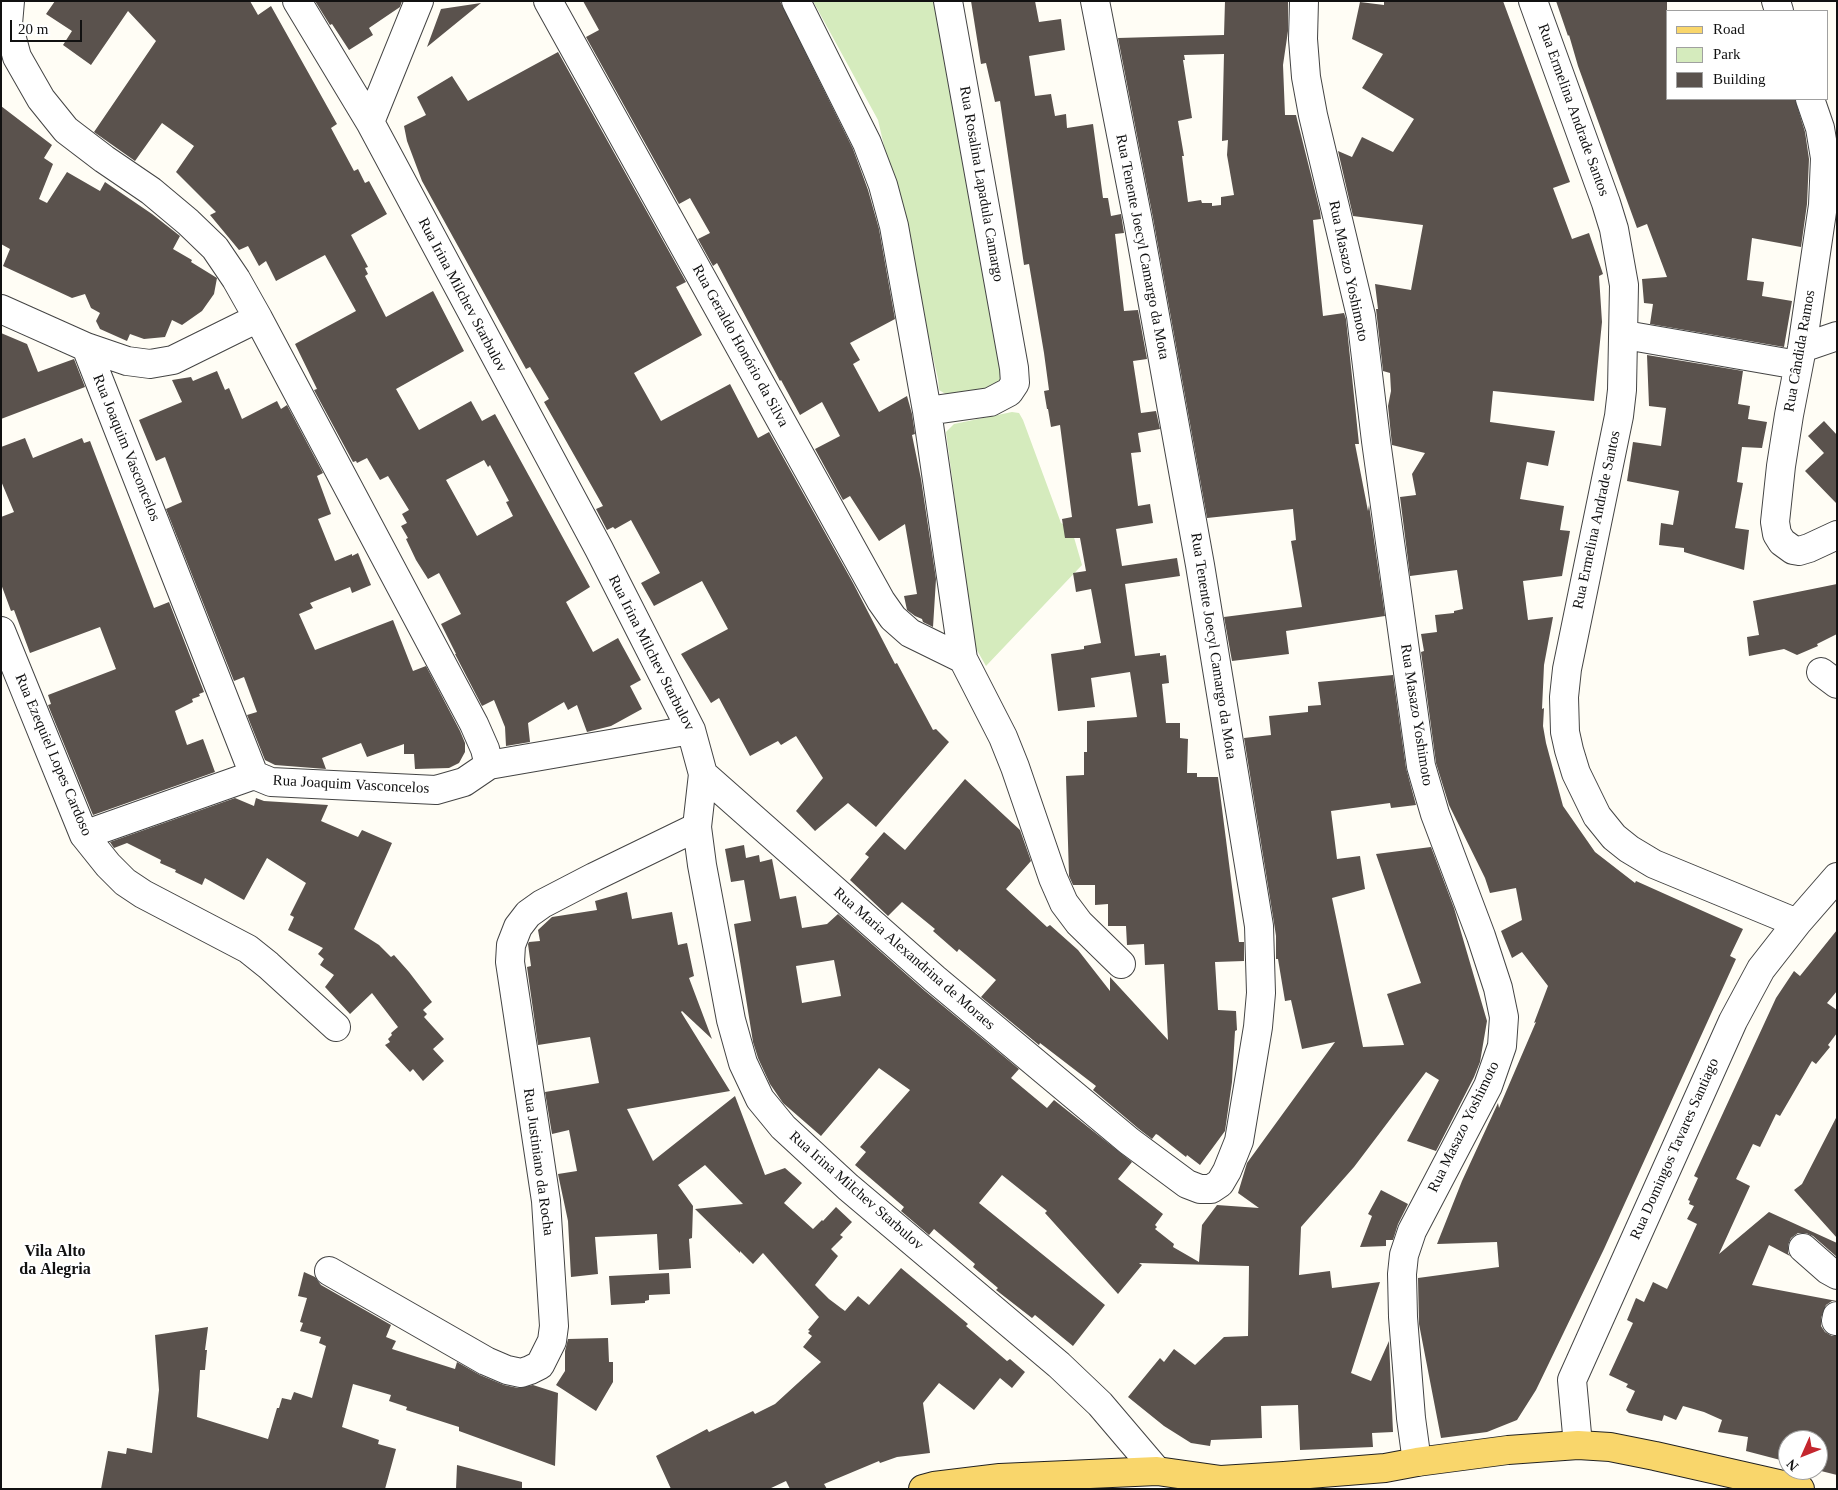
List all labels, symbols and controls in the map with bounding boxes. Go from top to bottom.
scale bar [12,10,85,42]
legend [1666,10,1828,100]
text: 20 m [18,21,48,37]
street label: Rua Ermelina Andrade Santos [1533,21,1613,199]
text: Road [1713,21,1745,37]
text: Park [1713,46,1741,62]
text: Building [1713,71,1766,87]
street label: Rua Rosalina Lapadula Camargo [955,85,1007,283]
street label: Rua Tenente Joecyl Camargo da Mota [1111,133,1173,361]
street label: Rua Masazo Yoshimoto [1324,199,1372,343]
street label: Rua Irina Milchev Starbulov [414,215,510,375]
street label: Rua Geraldo Honório da Silva [688,262,792,430]
street label: Rua Cândida Ramos [1780,289,1820,413]
street label: Rua Joaquim Vasconcelos [88,372,164,524]
street label: Rua Ermelina Andrade Santos [1569,429,1625,611]
street label: Rua Tenente Joecyl Camargo da Mota [1186,531,1240,761]
street label: Rua Irina Milchev Starbulov [604,572,698,734]
street label: Rua Masazo Yoshimoto [1396,643,1436,787]
street label: Rua Ezequiel Lopes Cardoso [11,671,95,839]
street label: Rua Joaquim Vasconcelos [272,772,430,798]
street label: Rua Maria Alexandrina de Moraes [830,884,998,1034]
street label: Rua Domingos Tavares Santiago [1627,1055,1723,1243]
street label: Rua Masazo Yoshimoto [1424,1059,1504,1195]
street label: Rua Justiniano da Rocha [519,1087,557,1237]
street label: Rua Irina Milchev Starbulov [785,1128,927,1254]
district label: Vila Alto da Alegria [19,1242,91,1280]
north arrow [1778,1430,1828,1480]
text: N [1784,1456,1801,1474]

